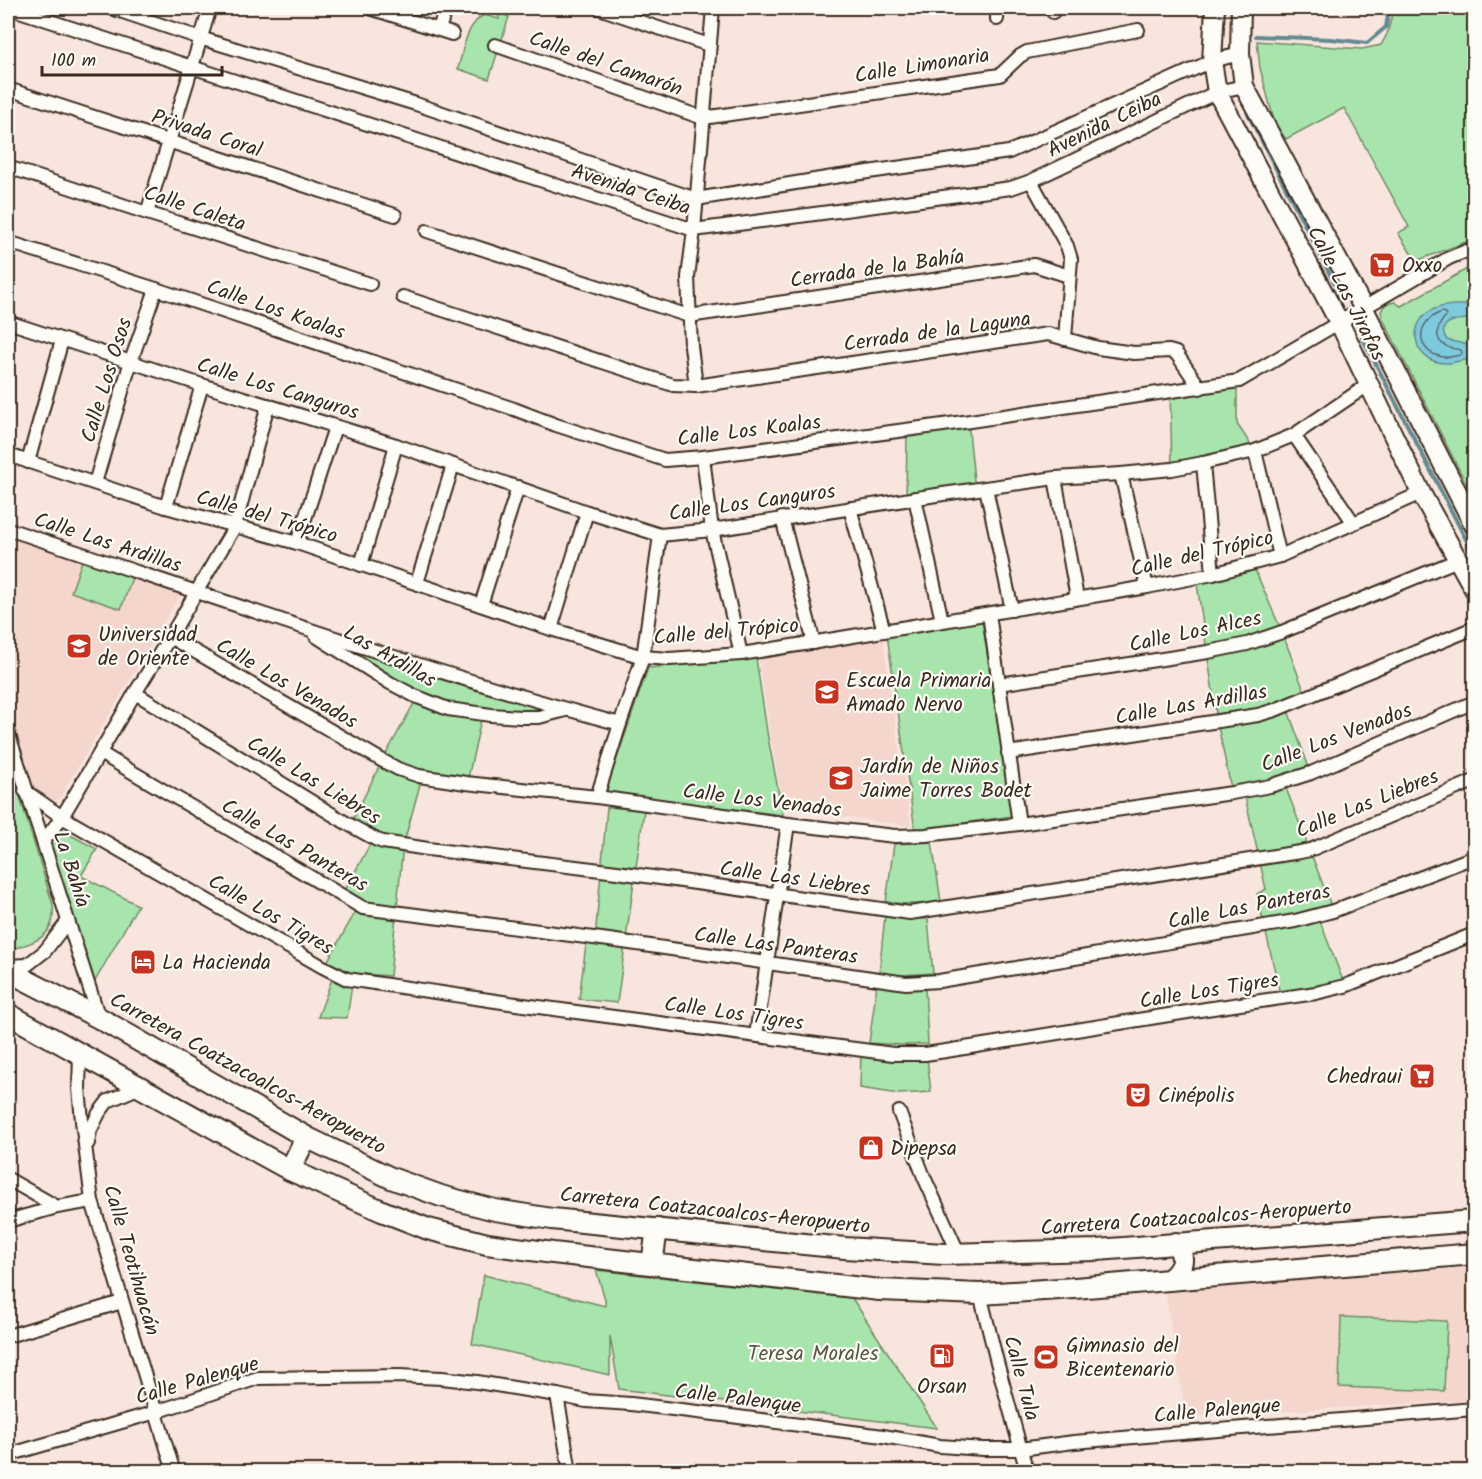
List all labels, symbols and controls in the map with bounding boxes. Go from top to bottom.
street label: Calle del Camarón [524,23,687,106]
scale bar [42,39,222,77]
street label: Calle Limonaria [852,40,992,93]
text: 100 m [51,47,96,76]
street label: Avenida Ceiba [1042,83,1168,167]
street label: Privada Coral [147,101,266,168]
street label: Avenida Ceiba [567,156,695,225]
street label: Calle Caleta [139,177,250,241]
street label: Calle Las Jirafas [1297,220,1394,367]
street label: Cerrada de la Bahía [788,241,966,298]
supermarket icon: Oxxo [1367,250,1397,280]
place label: Oxxo [1402,250,1442,283]
street label: Calle Los Koalas [202,271,349,350]
street label: Cerrada de la Laguna [841,303,1033,362]
street label: Calle Los Osos [73,314,142,447]
street label: Calle Los Canguros [192,349,363,430]
street label: Calle Los Koalas [675,406,823,457]
street label: Calle Los Canguros [667,475,838,532]
street label: Calle del Trópico [192,482,341,553]
street label: Calle Las Ardillas [29,504,186,583]
street label: Calle del Trópico [1128,522,1277,587]
street label: Calle Los Alces [1126,602,1265,663]
street label: Calle del Trópico [652,610,800,655]
street label: Las Ardillas [336,617,442,697]
place label: Universidad de Oriente [98,619,197,676]
street label: Calle Los Venados [209,630,364,738]
school or university icon: Universidad de Oriente [64,631,94,661]
place label: Escuela Primaria Amado Nervo [846,665,991,722]
street label: Calle Las Ardillas [1113,676,1270,735]
school or university icon: Escuela Primaria Amado Nervo [812,677,842,707]
street label: Calle Los Venados [1256,694,1417,782]
street label: Calle Las Liebres [240,728,387,834]
place label: Jardín de Niños Jaime Torres Bodet [860,751,1033,808]
street label: Calle Las Liebres [1291,761,1444,848]
school or university icon: Jardín de Niños Jaime Torres Bodet [826,763,856,793]
street label: Calle Los Venados [681,775,843,828]
street label: Calle Las Panteras [215,791,374,902]
street label: La Bahía [43,827,98,912]
street label: Calle Las Liebres [717,853,872,906]
street label: Calle Los Tigres [201,866,339,965]
street label: Calle Las Panteras [1165,876,1333,939]
street label: Calle Las Panteras [692,919,860,974]
hotel icon: La Hacienda [128,947,158,977]
place label: La Hacienda [162,947,271,980]
street label: Calle Los Tigres [1137,964,1281,1019]
street label: Carretera Coatzacoalcos-Aeropuerto [103,984,392,1164]
street label: Calle Los Tigres [662,988,806,1041]
place label: Chedraui [1326,1061,1403,1094]
supermarket icon: Chedraui [1407,1061,1437,1091]
theatre icon: Cinépolis [1123,1080,1153,1110]
place label: Cinépolis [1158,1080,1235,1113]
shop icon: Dipepsa [856,1133,886,1163]
place label: Dipepsa [890,1133,957,1166]
street label: Carretera Coatzacoalcos-Aeropuerto [558,1179,872,1244]
street label: Calle Teotihuacán [93,1181,168,1340]
street label: Carretera Coatzacoalcos-Aeropuerto [1039,1191,1353,1246]
place label: Gimnasio del Bicentenario [1066,1330,1179,1387]
street label: Calle Tula [993,1332,1048,1425]
park label: Teresa Morales [748,1338,878,1371]
fuel station icon: Orsan [927,1341,957,1371]
sports icon: Gimnasio del Bicentenario [1031,1342,1061,1372]
street label: Calle Palenque [132,1348,264,1415]
place label: Orsan [917,1371,967,1404]
street label: Calle Palenque [673,1375,803,1424]
street label: Calle Palenque [1152,1389,1282,1433]

